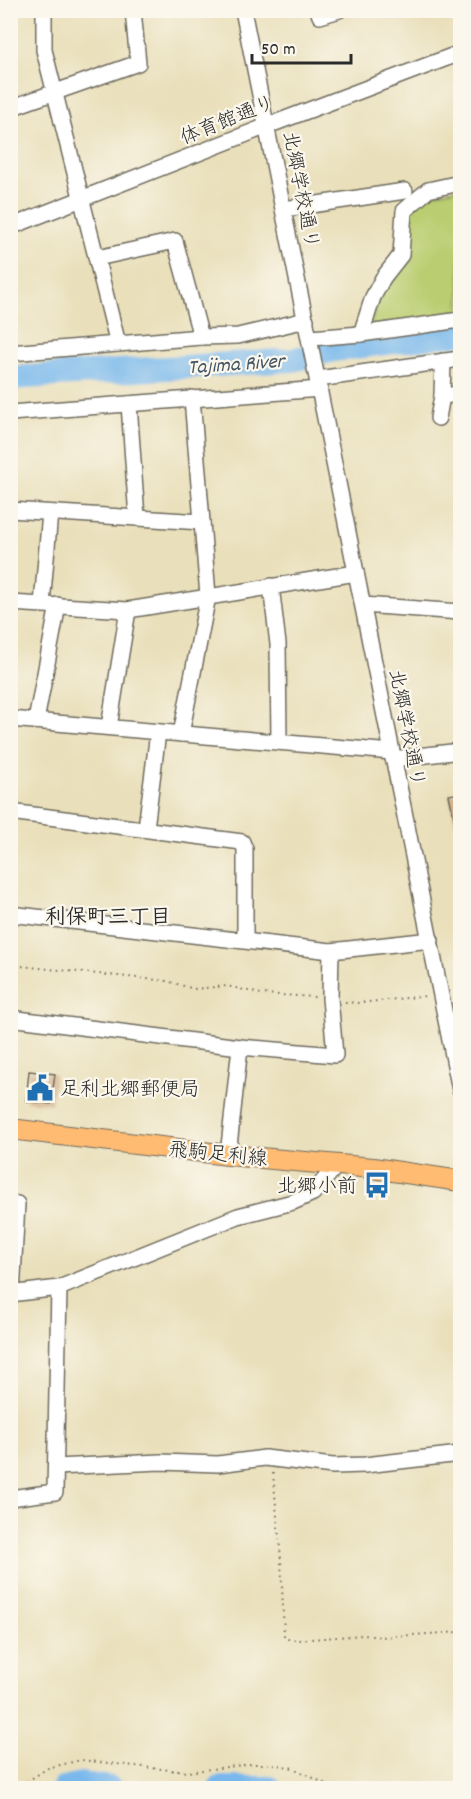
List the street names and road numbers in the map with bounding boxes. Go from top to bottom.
street label: 体育館通り [177,90,280,153]
street label: 北郷学校通り [274,129,324,252]
street label: 北郷学校通り [380,667,430,790]
street label: 飛駒足利線 [166,1137,269,1175]

